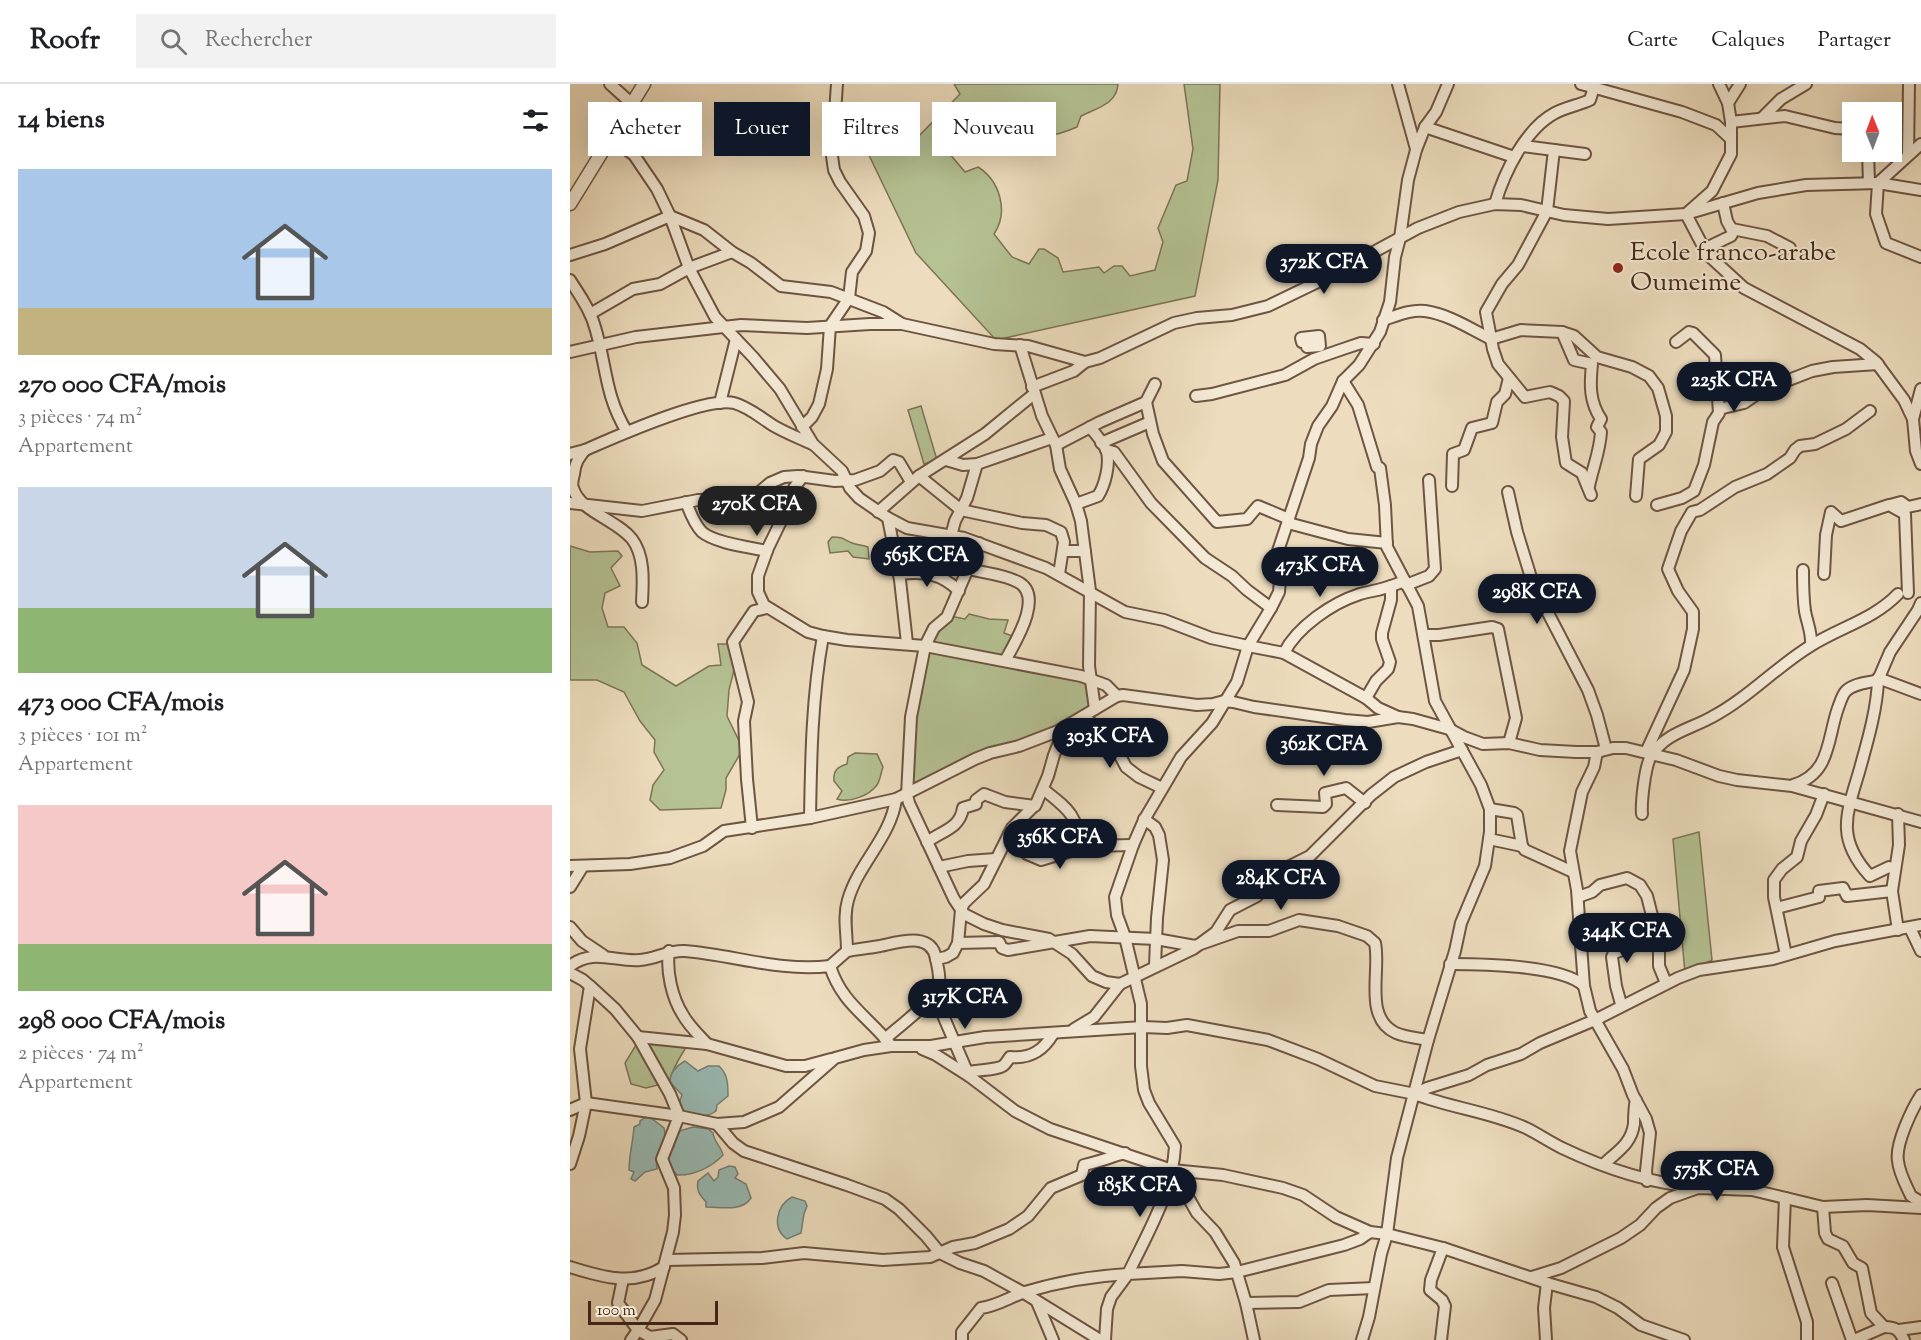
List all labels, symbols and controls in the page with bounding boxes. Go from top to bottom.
search box [136,14,556,68]
text: Roofr [30,21,100,61]
icon: search [157,25,190,58]
text: Rechercher [205,25,313,57]
text: Carte [1627,26,1678,56]
text: Calques [1711,26,1785,56]
text: Partager [1818,26,1891,56]
text: 14 biens [18,102,105,139]
chip: Acheter [588,102,702,156]
chip: Louer [714,102,810,156]
chip: Filtres [822,102,920,156]
chip: Nouveau [932,102,1056,156]
north arrow [1842,102,1902,162]
map controls [1842,102,1902,162]
icon: filters [519,104,552,137]
icon: home [231,208,339,316]
place label: Ecole franco-arabe Oumeime [1630,235,1836,302]
pin: 372K CFA [1262,244,1386,295]
text: 372K CFA [1280,249,1368,278]
marker: Ecole franco-arabe Oumeime [1611,261,1625,275]
pin: 225K CFA [1672,362,1796,413]
text: 270 000 CFA/mois [18,367,226,404]
text: 225K CFA [1691,367,1777,396]
text: 3 pièces · 74 m² [18,404,142,433]
text: Appartement [18,433,133,462]
pin: 270K CFA [695,486,819,537]
text: 270K CFA [712,491,802,520]
icon: home [231,526,339,634]
pin: 565K CFA [865,537,989,588]
text: 565K CFA [885,542,969,571]
pin: 473K CFA [1258,547,1382,598]
text: 473K CFA [1275,552,1365,581]
pin: 298K CFA [1475,574,1599,625]
text: 298K CFA [1492,579,1582,608]
text: 473 000 CFA/mois [18,685,224,722]
pin: 303K CFA [1048,718,1172,769]
text: 3 pièces · 101 m² [18,722,147,751]
text: 303K CFA [1066,723,1154,752]
pin: 362K CFA [1262,726,1386,777]
text: 362K CFA [1280,731,1368,760]
text: Appartement [18,751,133,780]
pin: 356K CFA [998,819,1122,870]
text: 356K CFA [1017,824,1103,853]
icon: home [231,844,339,952]
pin: 284K CFA [1219,860,1343,911]
text: 284K CFA [1236,865,1326,894]
pin: 344K CFA [1565,913,1689,964]
text: 344K CFA [1582,918,1672,947]
pin: 317K CFA [903,979,1027,1030]
text: 317K CFA [922,984,1008,1013]
text: 298 000 CFA/mois [18,1003,225,1040]
text: 2 pièces · 74 m² [18,1040,144,1069]
text: Appartement [18,1069,133,1098]
pin: 575K CFA [1655,1151,1779,1202]
text: 575K CFA [1675,1156,1759,1185]
pin: 185K CFA [1078,1167,1202,1218]
text: 185K CFA [1098,1172,1182,1201]
scale bar [588,1298,718,1326]
text: 100 m [597,1300,636,1323]

